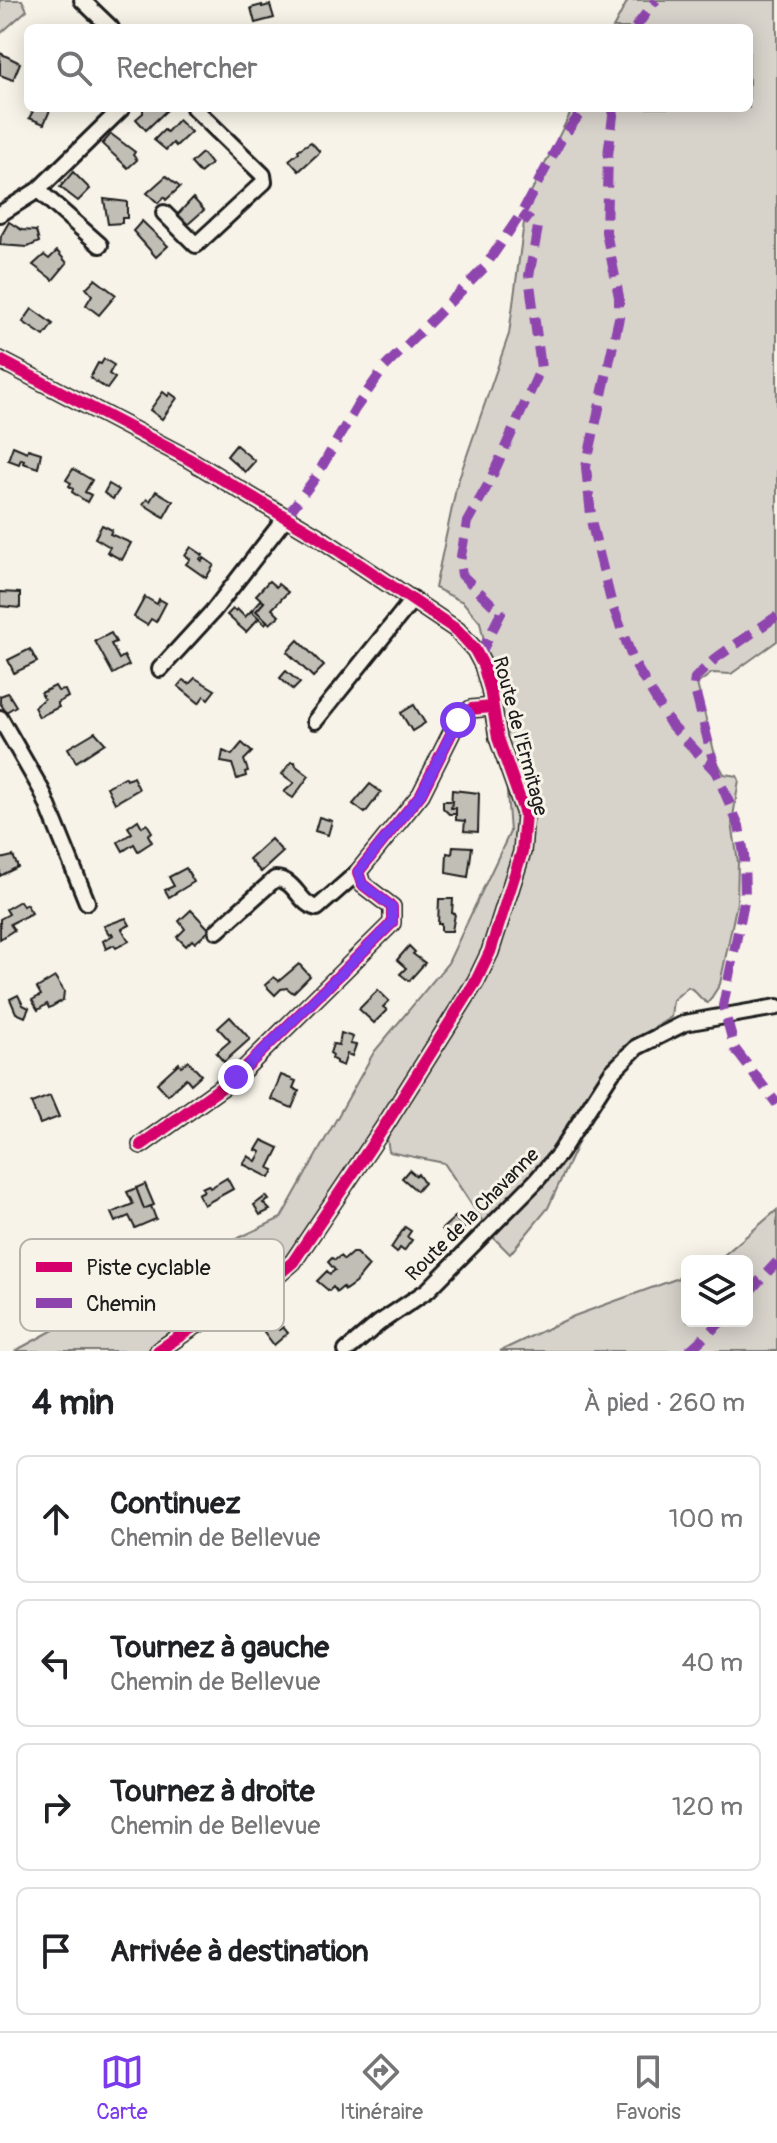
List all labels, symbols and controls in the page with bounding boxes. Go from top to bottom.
search box [24,24,753,112]
icon: search [52,46,96,90]
text: Rechercher [116,50,258,87]
street label: Route de l'Ermitage [487,654,554,819]
route start [440,702,476,738]
route end [218,1059,254,1095]
street label: Route de la Chavanne [400,1142,544,1286]
legend [20,1239,284,1331]
text: Piste cyclable [86,1254,211,1282]
map controls [681,1255,753,1327]
button: layers [681,1255,753,1327]
text: Chemin [86,1290,156,1318]
text: 4 min [32,1382,114,1425]
text: À pied · 260 m [584,1387,745,1419]
text: Continuez [110,1485,241,1522]
icon: ahead [34,1497,78,1541]
text: 100 m [669,1503,743,1535]
text: Chemin de Bellevue [110,1522,320,1554]
text: Tournez à gauche [110,1629,329,1666]
icon: left [34,1641,78,1685]
text: 40 m [681,1647,743,1679]
text: Chemin de Bellevue [110,1666,320,1698]
text: Tournez à droite [110,1773,314,1810]
icon: right [34,1785,78,1829]
text: 120 m [672,1791,743,1823]
text: Chemin de Bellevue [110,1810,320,1842]
icon: arrive [34,1929,78,1973]
text: Arrivée à destination [110,1933,369,1970]
tab: Carte [96,2050,148,2126]
tab: Itinéraire [340,2050,423,2126]
tab: Favoris [615,2050,681,2126]

